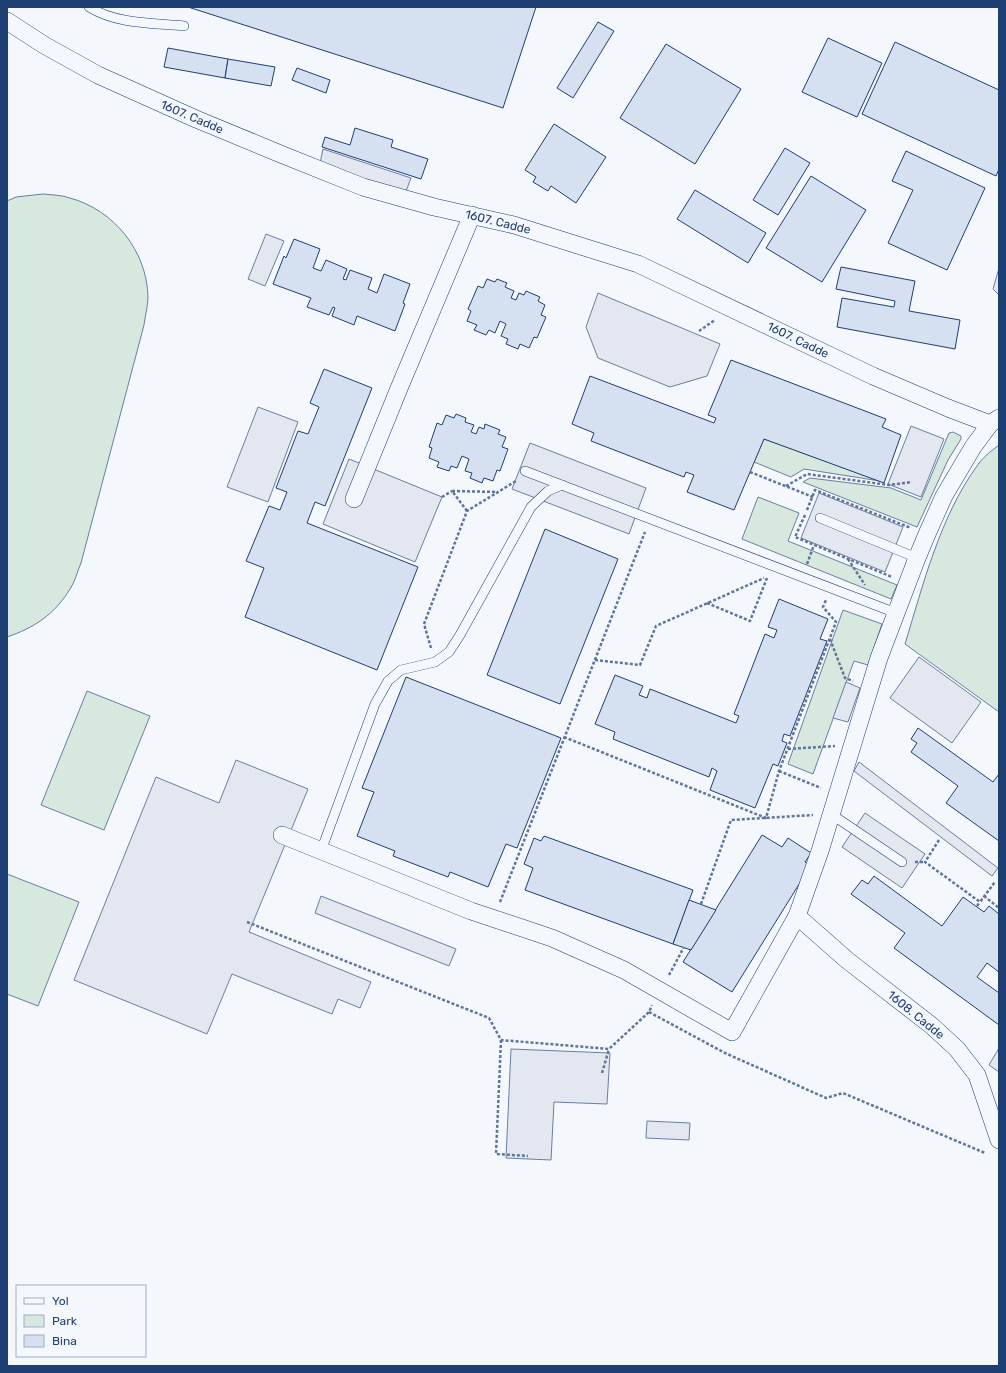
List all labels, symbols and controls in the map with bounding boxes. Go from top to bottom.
street label: 1607. Cadde [158,97,226,137]
street label: 1607. Cadde [464,207,532,237]
street label: 1607. Cadde [765,319,831,361]
street label: 1608. Cadde [885,988,947,1042]
legend [16,1285,146,1357]
text: Yol [52,1294,69,1308]
text: Park [52,1314,78,1328]
text: Bina [52,1334,77,1348]

